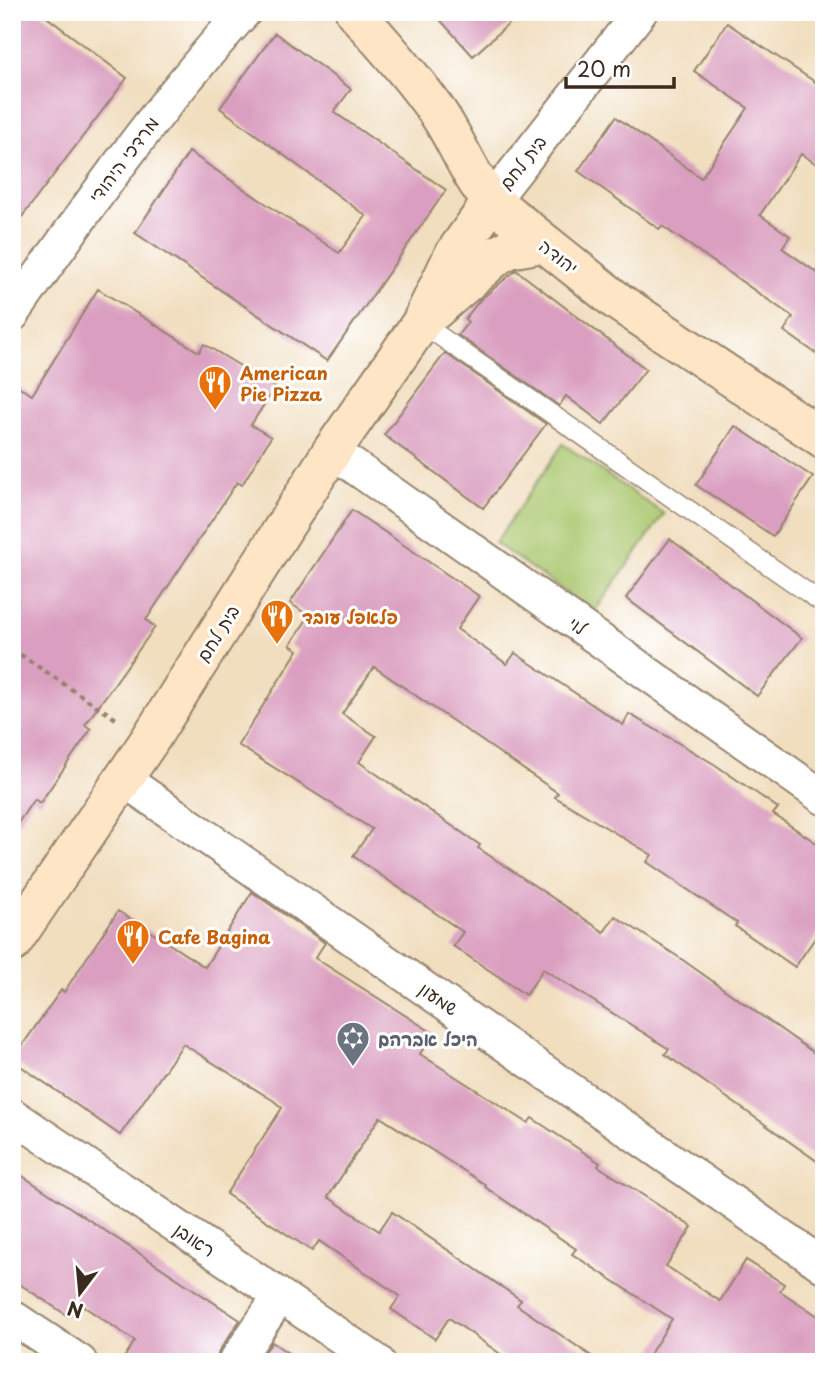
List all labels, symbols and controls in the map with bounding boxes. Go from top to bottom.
scale bar [566,46,675,90]
text: 20 m [577,52,631,84]
street label: מרדכי היהודי [81,110,165,208]
street label: בית לחם [492,129,552,195]
street label: יהודה [534,232,584,280]
place label: American Pie Pizza [239,359,328,407]
restaurant icon: American Pie Pizza [196,363,234,412]
restaurant icon: פלאפל עובד [258,597,296,646]
street label: בית לחם [189,599,245,667]
place label: פלאפל עובד [302,603,398,630]
street label: לוי [563,609,593,641]
restaurant icon: Cafe Bagina [114,917,152,966]
place label: Cafe Bagina [158,923,271,950]
street label: שמעון [414,975,465,1022]
synagogue icon: היכל אברהם [334,1019,372,1068]
place label: היכל אברהם [378,1025,478,1052]
street label: ראובן [169,1215,221,1263]
north arrow [46,1258,116,1328]
text: N [64,1295,86,1326]

